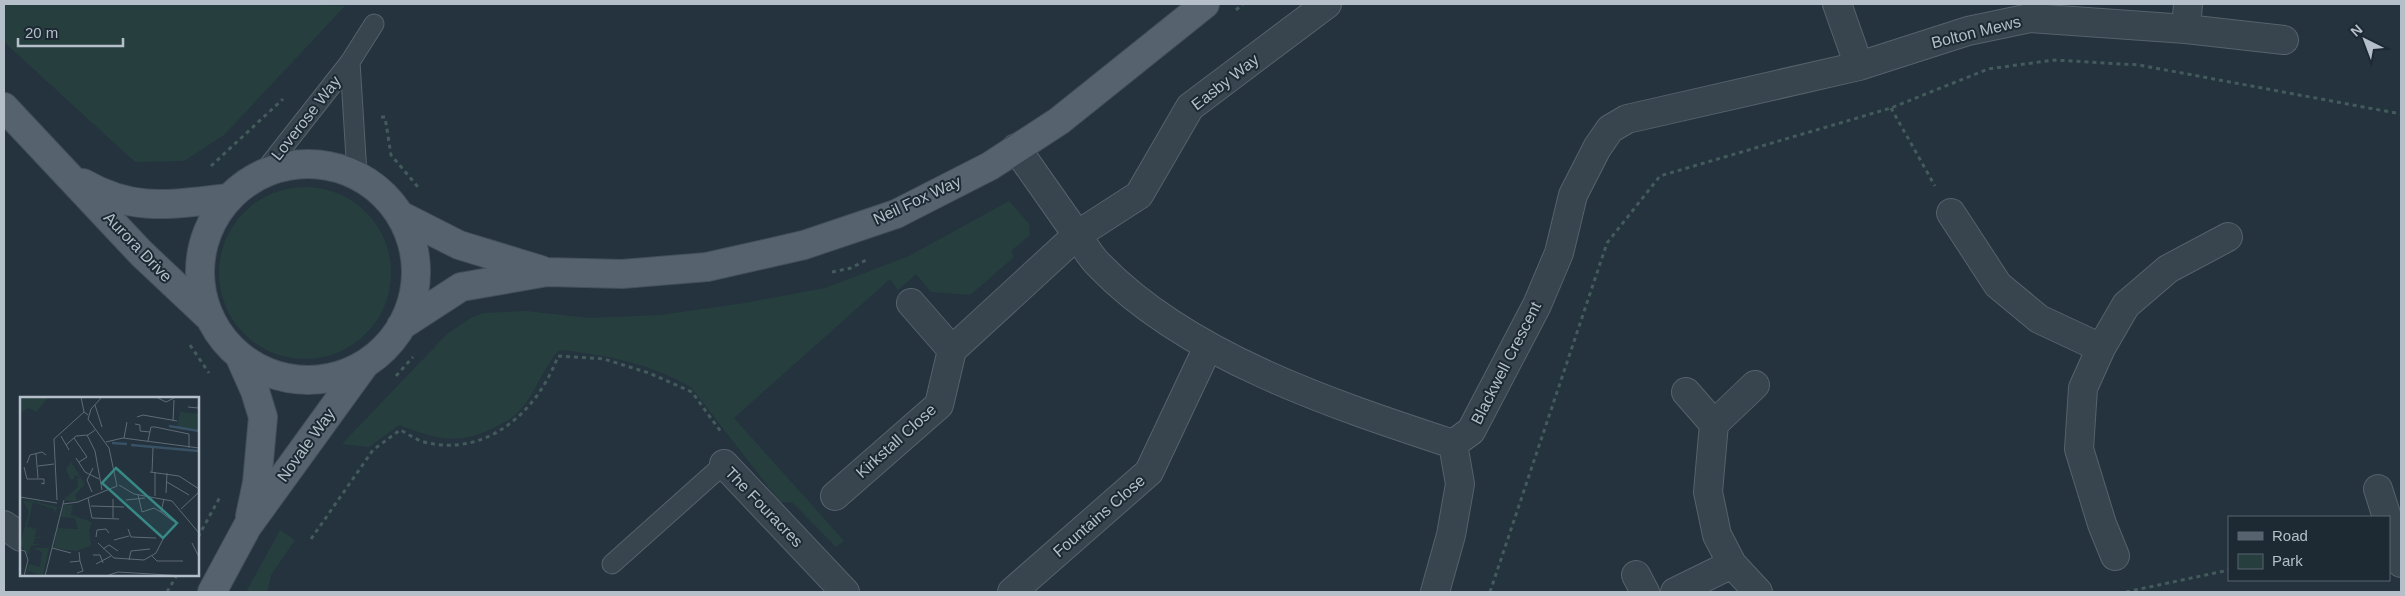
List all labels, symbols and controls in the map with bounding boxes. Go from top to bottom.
street label: Bolton Mews [1930,13,2022,51]
scale bar [18,15,122,47]
north arrow [2340,15,2390,65]
text: N [2347,21,2365,40]
text: 20 m [25,24,58,41]
street label: Easby Way [1188,51,1262,113]
street label: Loverose Way [268,73,344,163]
street label: Neil Fox Way [871,172,963,228]
street label: Aurora Drive [101,209,175,285]
street label: Blackwell Crescent [1468,298,1545,427]
inset map [20,397,199,576]
street label: Kirkstall Close [853,401,939,481]
street label: Novale Way [274,405,338,485]
street label: The Fouracres [722,464,806,550]
street label: Fountains Close [1050,472,1148,560]
legend [2228,516,2390,581]
text: Road [2272,527,2308,544]
text: Park [2272,552,2303,569]

